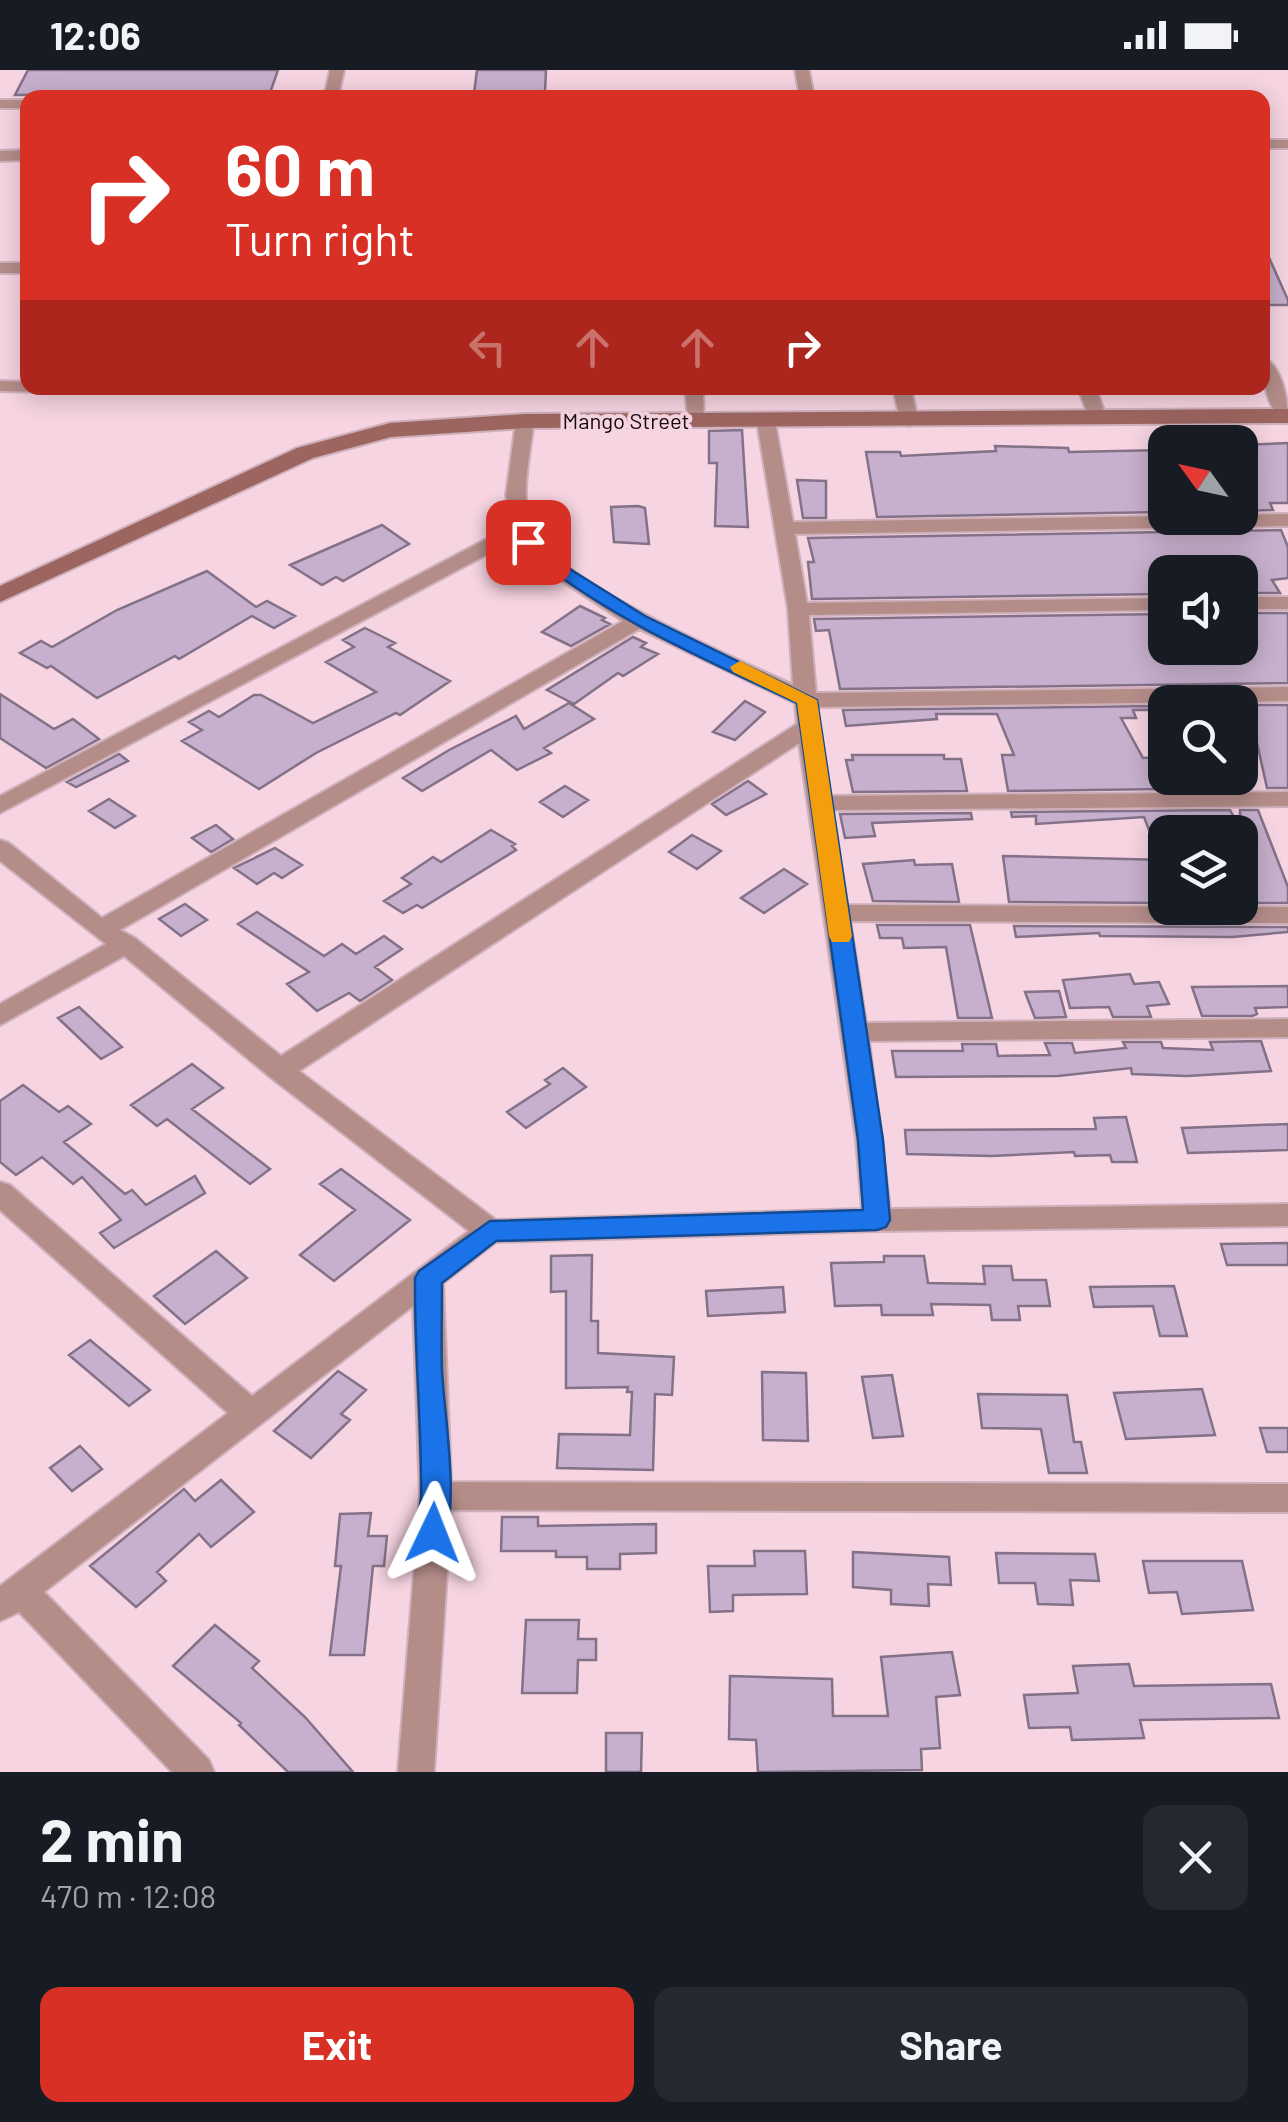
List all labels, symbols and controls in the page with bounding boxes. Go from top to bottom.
text: 12:06 [50,12,141,58]
text: 60 m [225,126,375,210]
icon: right [60,130,190,260]
text: Turn right [225,211,415,265]
icon: left [460,320,515,375]
icon: ahead [565,320,620,375]
icon: ahead [670,320,725,375]
icon: right [775,320,830,375]
street label: Mango Street [562,407,690,433]
north arrow [1148,425,1258,535]
map controls [1148,425,1258,925]
pin [486,500,571,585]
icon: arrive [501,515,556,570]
button: sound [1148,555,1258,665]
button: search [1148,685,1258,795]
button: layers [1148,815,1258,925]
position arrow [381,1481,485,1585]
text: 2 min [40,1802,184,1874]
button: close [1143,1805,1248,1910]
text: 470 m · 12:08 [40,1876,216,1914]
button: Exit [40,1987,634,2102]
button: Share [654,1987,1248,2102]

